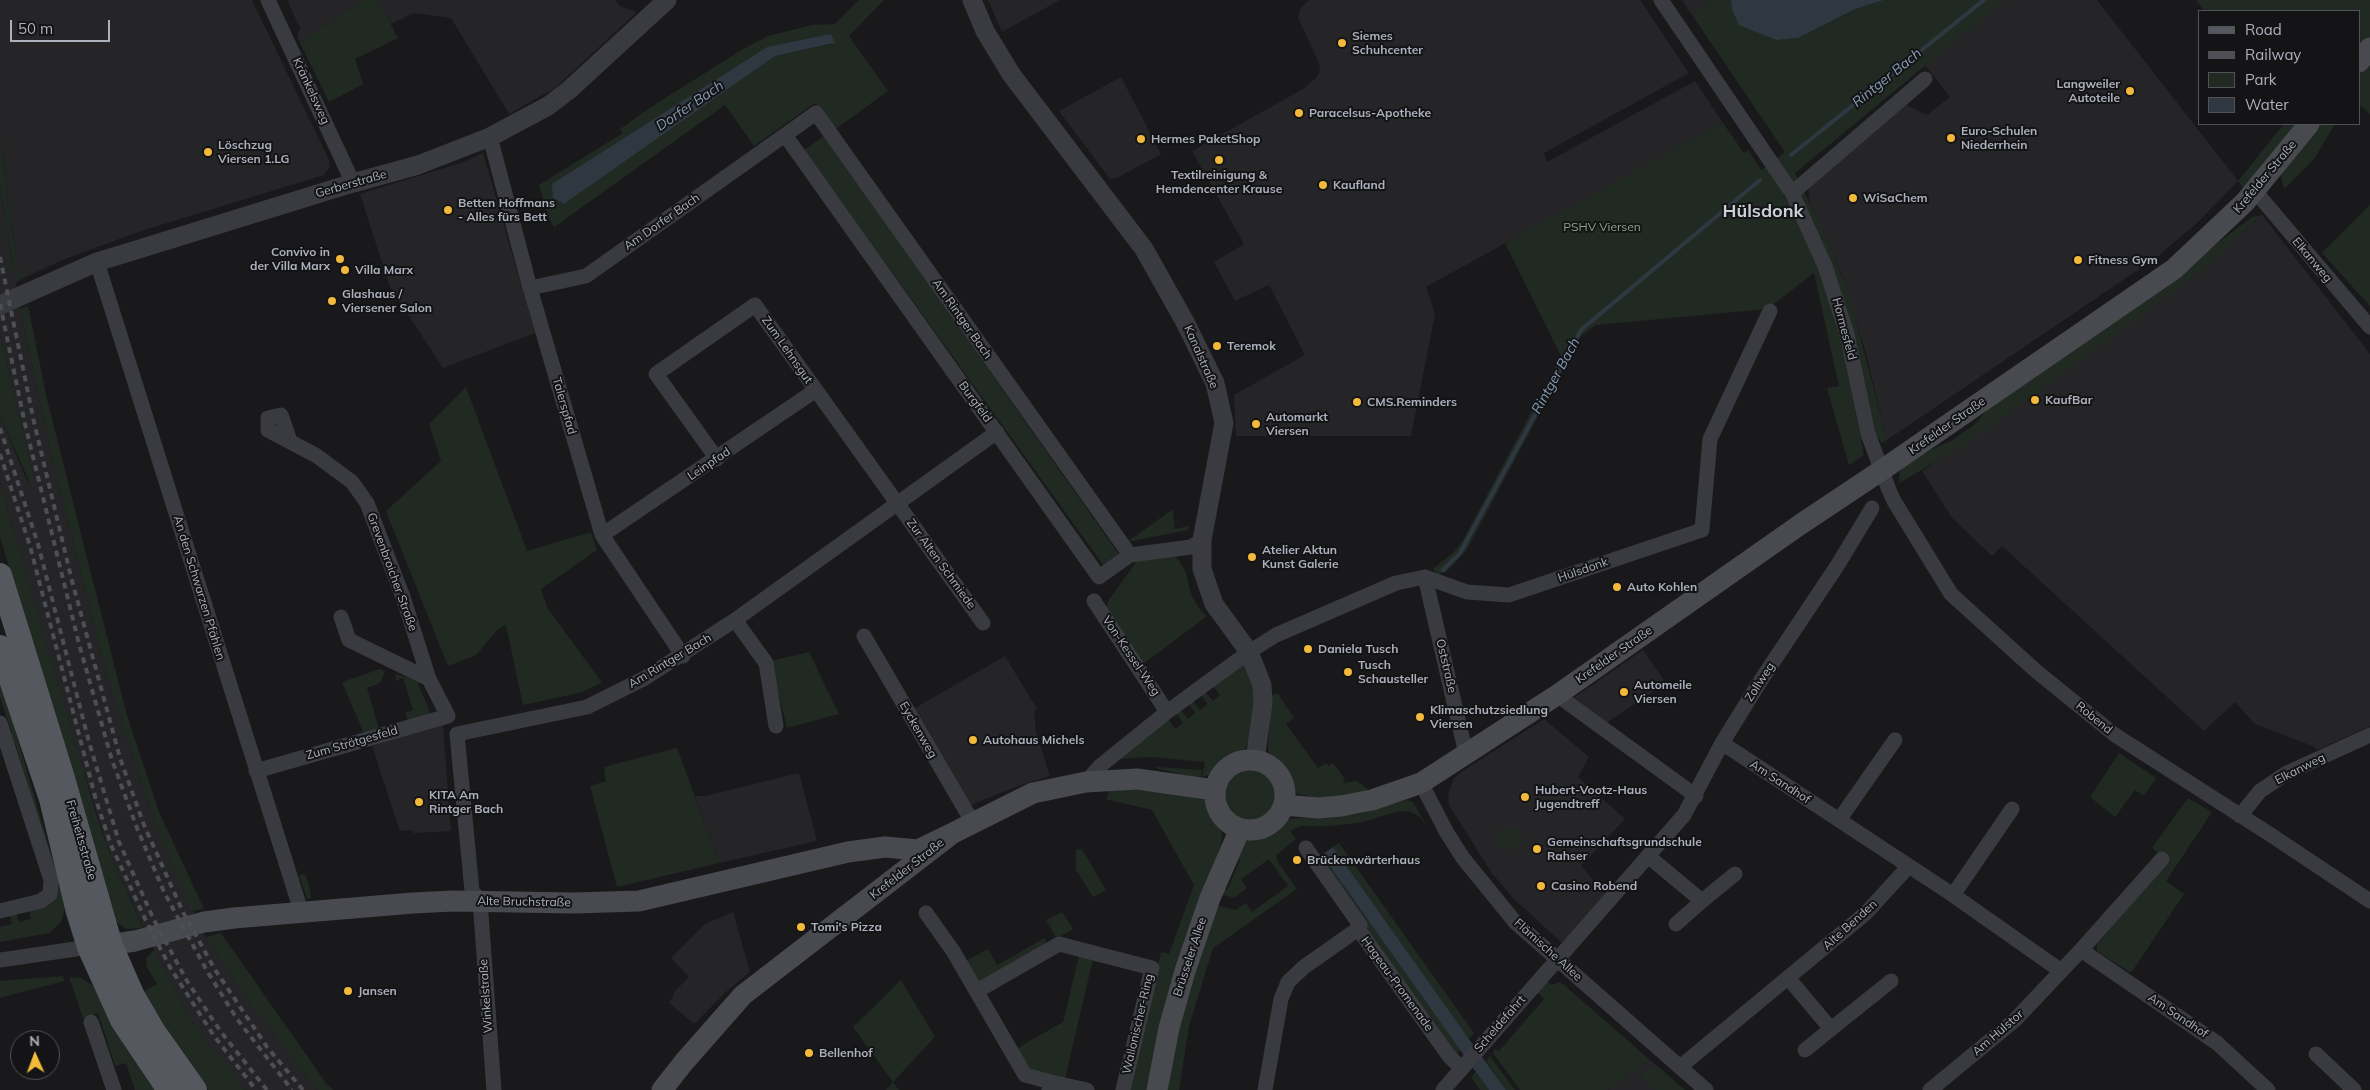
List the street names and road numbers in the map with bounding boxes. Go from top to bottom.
street label: Kränkelsweg [289,56,333,126]
street label: Krefelder Straße [2231,138,2299,216]
street label: Gerberstraße [314,167,388,201]
street label: Am Dorfer Bach [621,191,703,253]
street label: Elkanweg [2289,235,2335,285]
street label: Am Rintger Bach [929,276,995,362]
street label: Hormesfeld [1829,296,1859,362]
street label: Zum Lehnsgut [758,314,816,386]
street label: Kanalstraße [1181,323,1221,391]
street label: Talerspfad [549,376,579,436]
street label: Burgfeld [955,379,995,425]
street label: Krefelder Straße [1906,394,1988,458]
street label: Leinpfad [685,444,733,484]
street label: Grevenbroicher Straße [364,511,420,633]
street label: An den Schwarzen Pfählen [170,514,228,662]
street label: Zur Alten Schmiede [903,516,979,612]
street label: Hülsdonk [1556,555,1610,585]
street label: Von-Kessel-Weg [1099,613,1163,699]
street label: Krefelder Straße [1573,623,1655,687]
street label: Am Rintger Bach [626,631,714,691]
street label: Oststraße [1433,638,1459,694]
street label: Zollweg [1742,660,1778,704]
street label: Eyckenweg [896,699,940,761]
street label: Robend [2073,699,2115,737]
street label: Zum Strötgesfeld [305,723,399,763]
street label: Elkanweg [2273,750,2327,788]
street label: Am Sandhof [1747,757,1813,807]
street label: Freiheitsstraße [63,798,99,882]
street label: Krefelder Straße [867,836,947,902]
street label: Alte Bruchstraße [477,894,571,910]
street label: Alte Benden [1820,897,1880,953]
street label: Brüsseler Allee [1170,916,1210,998]
street label: Flämische Allee [1511,916,1585,984]
street label: Hageau-Promenade [1358,934,1436,1034]
street label: Winkelstraße [476,958,496,1034]
street label: Wallonischer-Ring [1119,972,1157,1076]
street label: Am Sandhof [2145,991,2211,1041]
street label: Scheldefahrt [1471,993,1529,1055]
street label: Am Hülstor [1970,1007,2026,1059]

